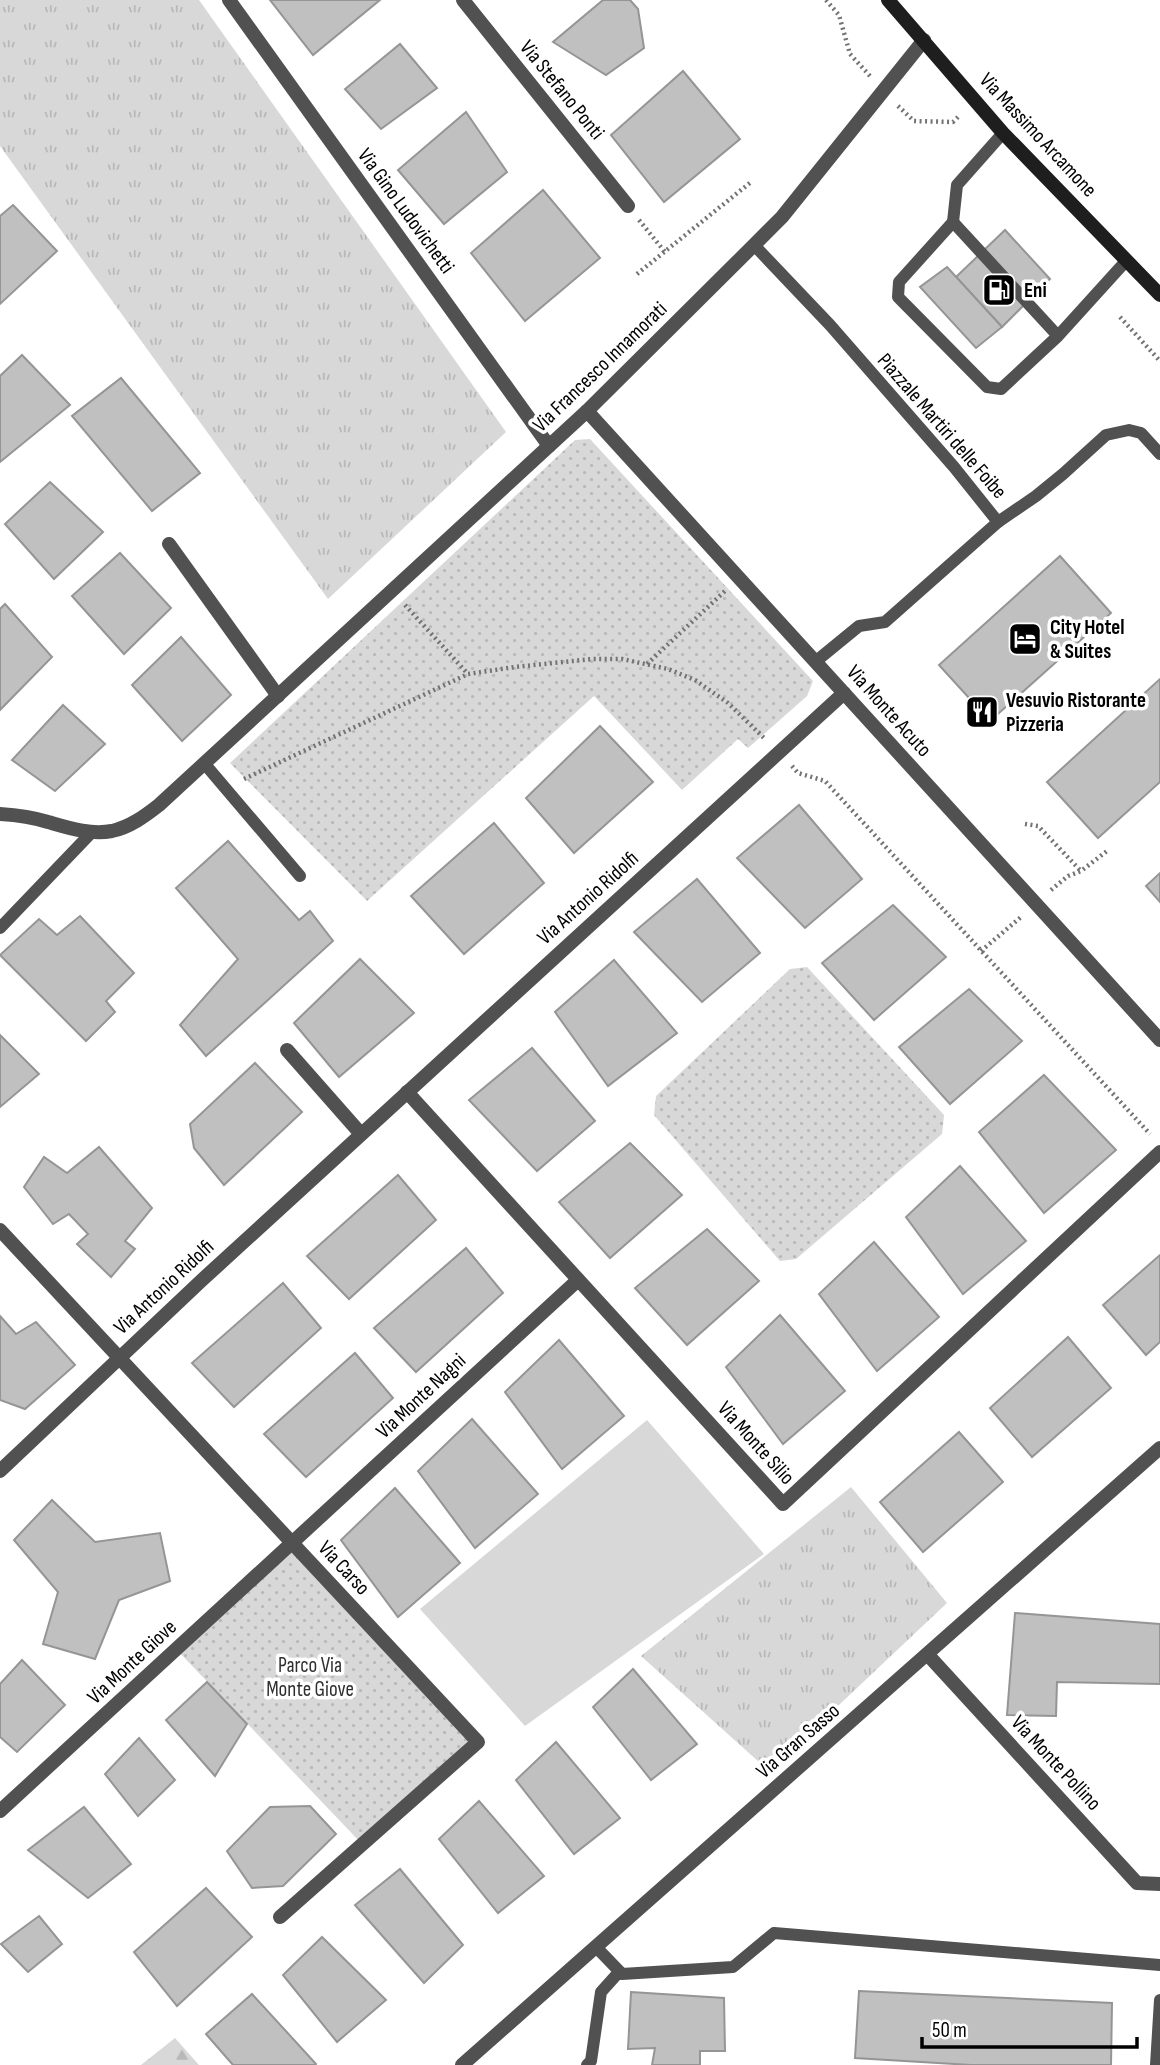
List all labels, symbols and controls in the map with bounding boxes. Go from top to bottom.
street label: Via Stefano Ponti [514,35,610,145]
street label: Via Massimo Arcamone [974,68,1102,202]
street label: Via Gino Ludovichetti [352,144,460,278]
fuel station icon: Eni [980,271,1018,309]
place label: Eni [1024,278,1047,303]
street label: Via Francesco Innamorati [528,297,672,437]
street label: Piazzale Martiri delle Foibe [872,348,1012,504]
place label: City Hotel & Suites [1050,615,1125,664]
hotel icon: City Hotel & Suites [1006,620,1044,658]
street label: Via Monte Acuto [841,660,937,762]
place label: Vesuvio Ristorante Pizzeria [1006,688,1146,737]
restaurant icon: Vesuvio Ristorante Pizzeria [963,693,1001,731]
street label: Via Antonio Ridolfi [532,846,644,950]
street label: Via Antonio Ridolfi [109,1234,219,1340]
street label: Via Monte Nagni [371,1348,471,1444]
street label: Via Monte Silio [712,1396,800,1490]
street label: Via Carso [313,1536,375,1600]
street label: Via Monte Giove [82,1614,182,1710]
park label: Parco Via Monte Giove [266,1653,354,1702]
street label: Via Gran Sasso [751,1698,845,1784]
street label: Via Monte Pollino [1006,1710,1106,1816]
scale bar [922,2006,1137,2050]
text: 50 m [932,2018,967,2043]

